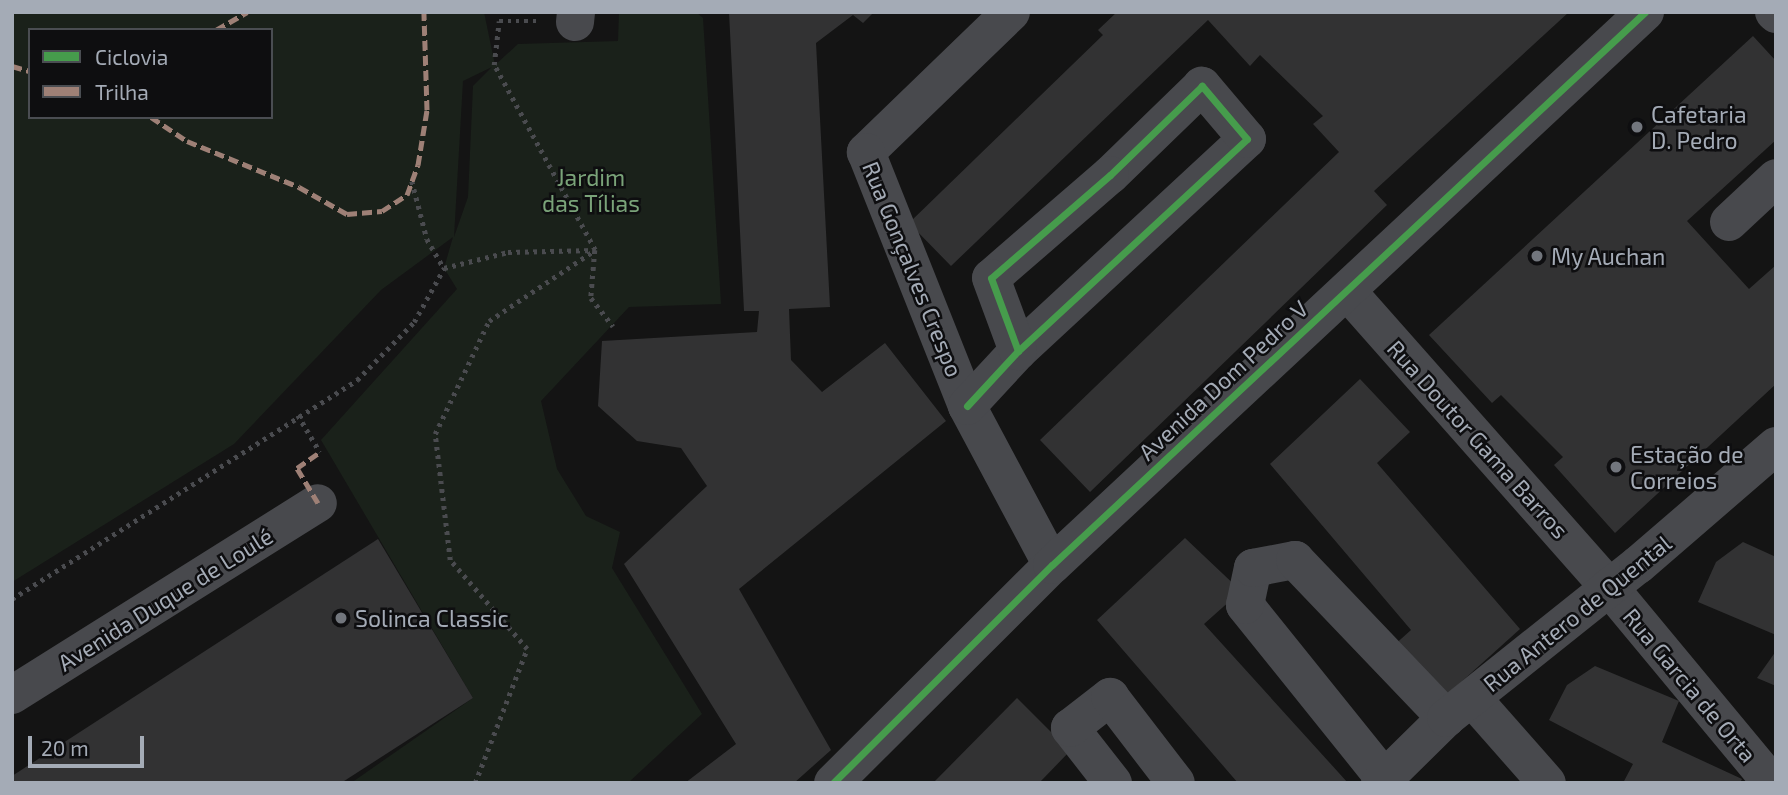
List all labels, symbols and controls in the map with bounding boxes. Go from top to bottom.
legend [28,28,273,119]
text: Ciclovia [95,44,168,69]
text: Trilha [95,79,149,104]
place label: Cafetaria D. Pedro [1651,100,1747,154]
marker: Cafetaria D. Pedro [1629,119,1645,135]
street label: Rua Gonçalves Crespo [857,157,969,381]
park label: Jardim das Tílias [542,163,640,217]
place label: My Auchan [1551,242,1666,270]
marker: My Auchan [1529,248,1545,264]
street label: Avenida Dom Pedro V [1132,294,1314,466]
street label: Rua Doutor Gama Barros [1382,334,1574,544]
place label: Estação de Correios [1630,440,1744,494]
marker: Estação de Correios [1608,459,1624,475]
street label: Avenida Duque de Loulé [52,522,278,676]
street label: Rua Antero de Quental [1477,529,1677,697]
street label: Rua Garcia de Orta [1618,602,1762,768]
place label: Solinca Classic [355,604,509,632]
marker: Solinca Classic [333,610,349,626]
scale bar [32,722,147,766]
text: 20 m [41,735,89,760]

